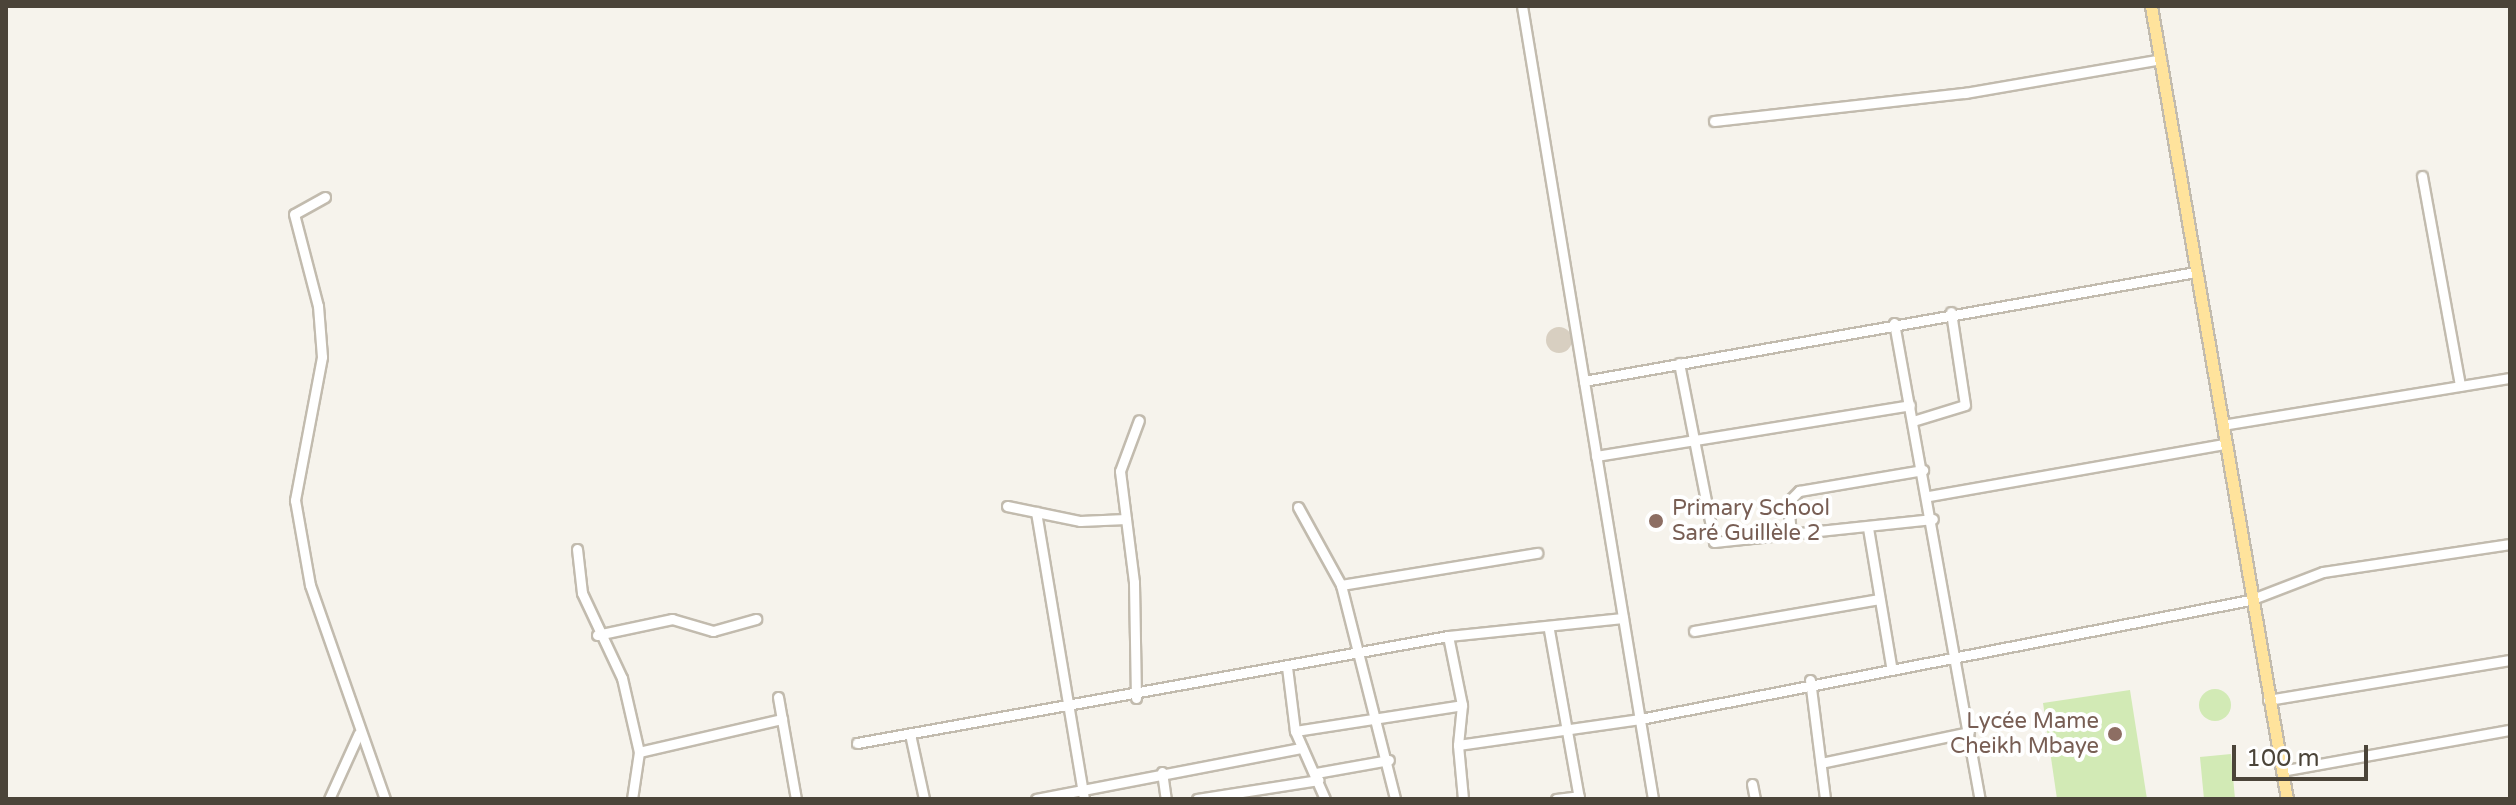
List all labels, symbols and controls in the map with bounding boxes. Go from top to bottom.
place label: Primary School Saré Guillèle 2 [1672,495,1830,546]
marker: Primary School Saré Guillèle 2 [1647,512,1665,530]
place label: Lycée Mame Cheikh Mbaye [1950,708,2099,760]
marker: Lycée Mame Cheikh Mbaye [2106,725,2124,743]
scale bar [2236,729,2372,779]
text: 100 m [2246,744,2320,773]

